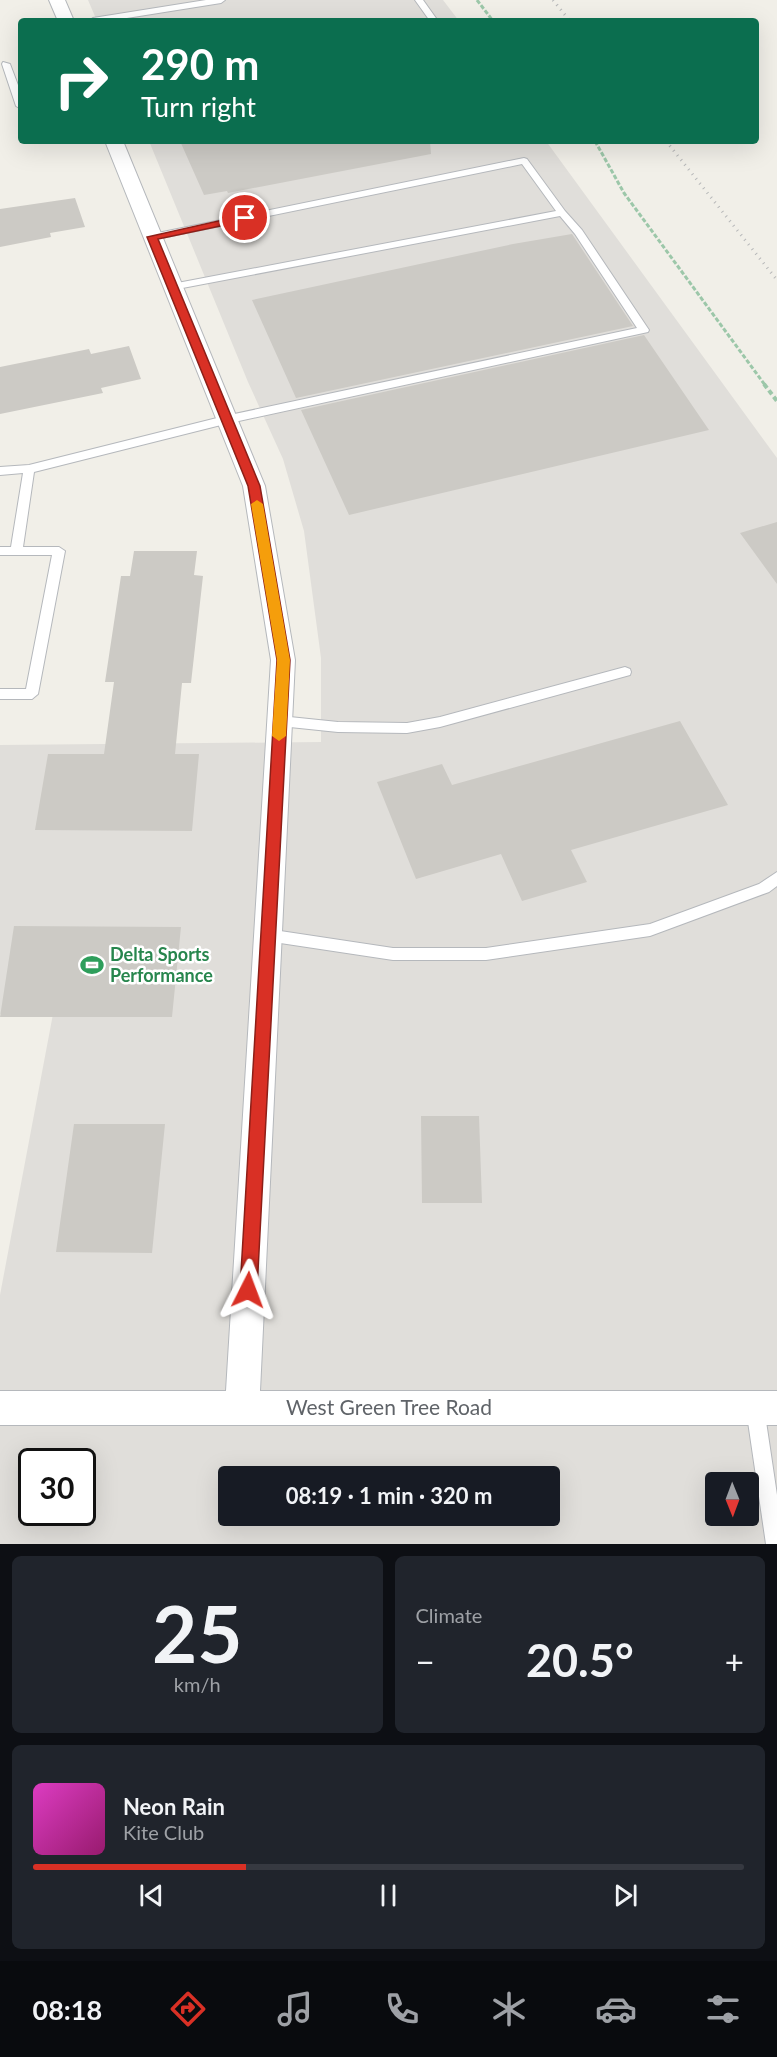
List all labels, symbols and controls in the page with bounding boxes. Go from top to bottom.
text: 290 m [141,39,259,89]
icon: right [42,42,120,120]
text: Turn right [141,90,256,123]
pin [219,192,270,243]
icon: arrive [228,201,261,234]
place label: Delta Sports Performance [110,943,213,986]
sports icon: Delta Sports Performance [79,952,105,978]
position arrow [216,1258,280,1322]
street label: West Green Tree Road [286,1394,492,1419]
speed limit sign: 30 [18,1448,96,1526]
north arrow [705,1472,759,1526]
map controls [705,1472,759,1526]
text: 08:19 · 1 min · 320 m [286,1482,492,1509]
text: 25 [152,1586,242,1680]
text: Climate [416,1603,482,1627]
text: 20.5° [526,1633,634,1687]
text: − [416,1641,435,1681]
text: + [725,1641,744,1681]
text: km/h [174,1672,221,1696]
text: Neon Rain [123,1793,225,1820]
text: Kite Club [123,1820,204,1844]
icon: previous [135,1879,168,1912]
icon: pause [372,1879,405,1912]
icon: next [609,1879,642,1912]
icon: directions [167,1988,209,2030]
icon: music [274,1988,316,2030]
icon: phone [381,1988,423,2030]
icon: climate [488,1988,530,2030]
icon: car [595,1988,637,2030]
icon: filters [702,1988,744,2030]
text: 08:18 [33,1993,102,2026]

